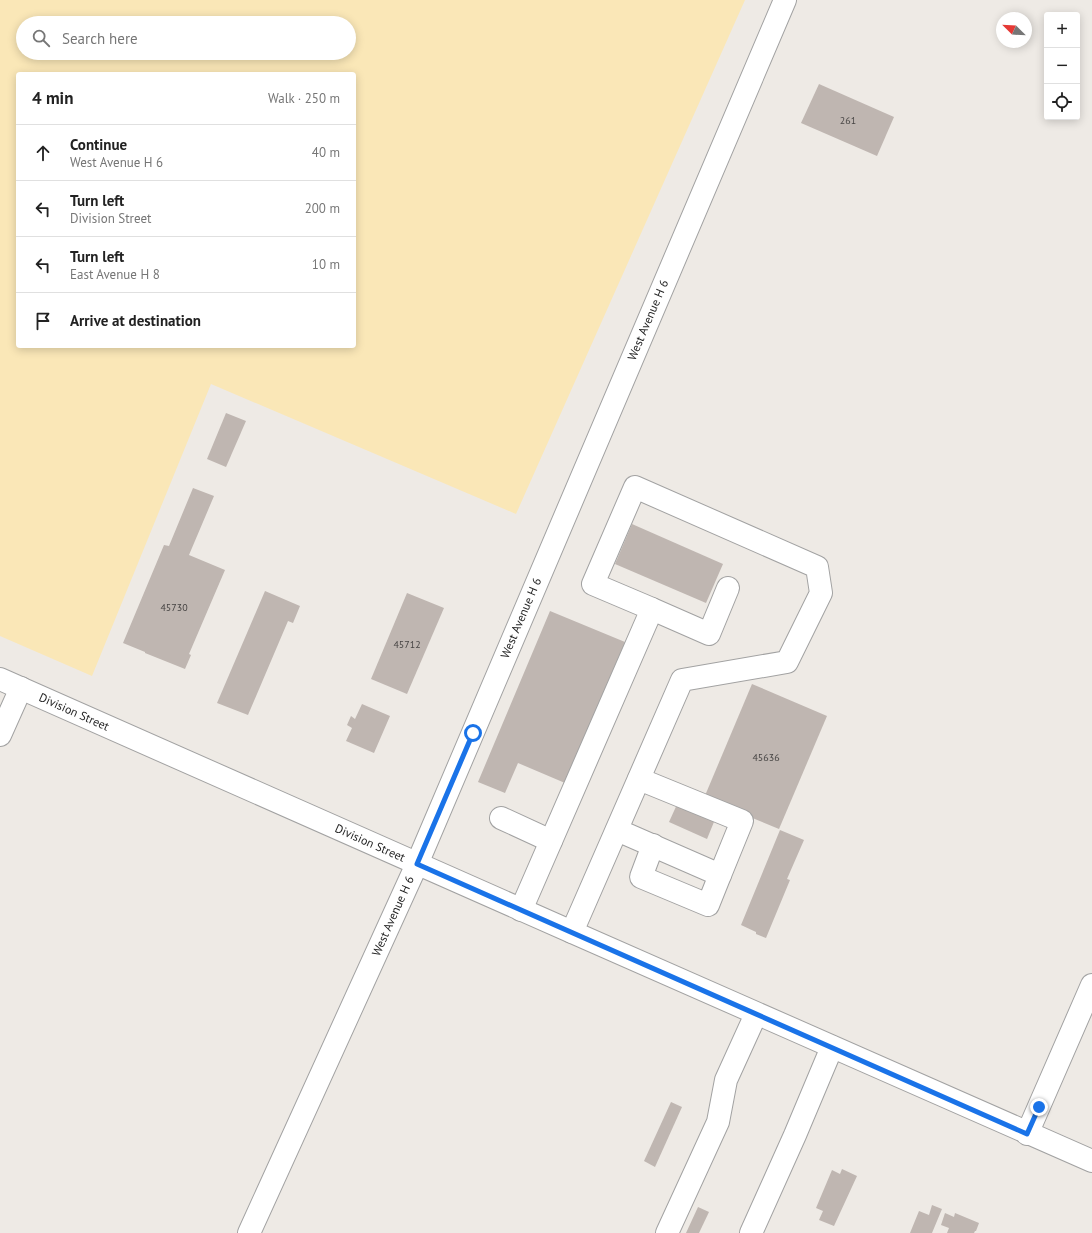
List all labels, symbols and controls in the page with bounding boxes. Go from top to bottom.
north arrow [996,12,1032,48]
map controls [1044,12,1080,120]
button: + [1044,12,1080,48]
search box [16,16,356,60]
icon: search [30,27,52,49]
text: Search here [62,29,138,48]
button: − [1044,48,1080,84]
button: locate [1044,84,1080,120]
text: 4 min [32,87,73,109]
text: Walk · 250 m [268,90,340,107]
house number: 261 [840,114,856,127]
text: Continue [70,135,127,154]
icon: ahead [32,142,54,164]
text: 40 m [312,144,340,161]
text: West Avenue H 6 [70,154,163,171]
text: Turn left [70,191,124,210]
icon: left [32,198,54,220]
text: 200 m [305,200,340,217]
text: Division Street [70,210,151,227]
text: Turn left [70,247,124,266]
icon: left [32,254,54,276]
text: 10 m [312,256,340,273]
text: East Avenue H 8 [70,266,160,283]
street label: West Avenue H 6 [624,277,671,362]
icon: arrive [32,310,54,332]
text: Arrive at destination [70,311,201,330]
street label: West Avenue H 6 [497,575,544,660]
house number: 45730 [160,601,188,614]
house number: 45712 [393,638,421,651]
street label: Division Street [37,689,112,734]
route start [464,724,482,742]
house number: 45636 [752,751,780,764]
street label: Division Street [333,820,408,865]
street label: West Avenue H 6 [368,873,417,958]
route end [1030,1098,1048,1116]

